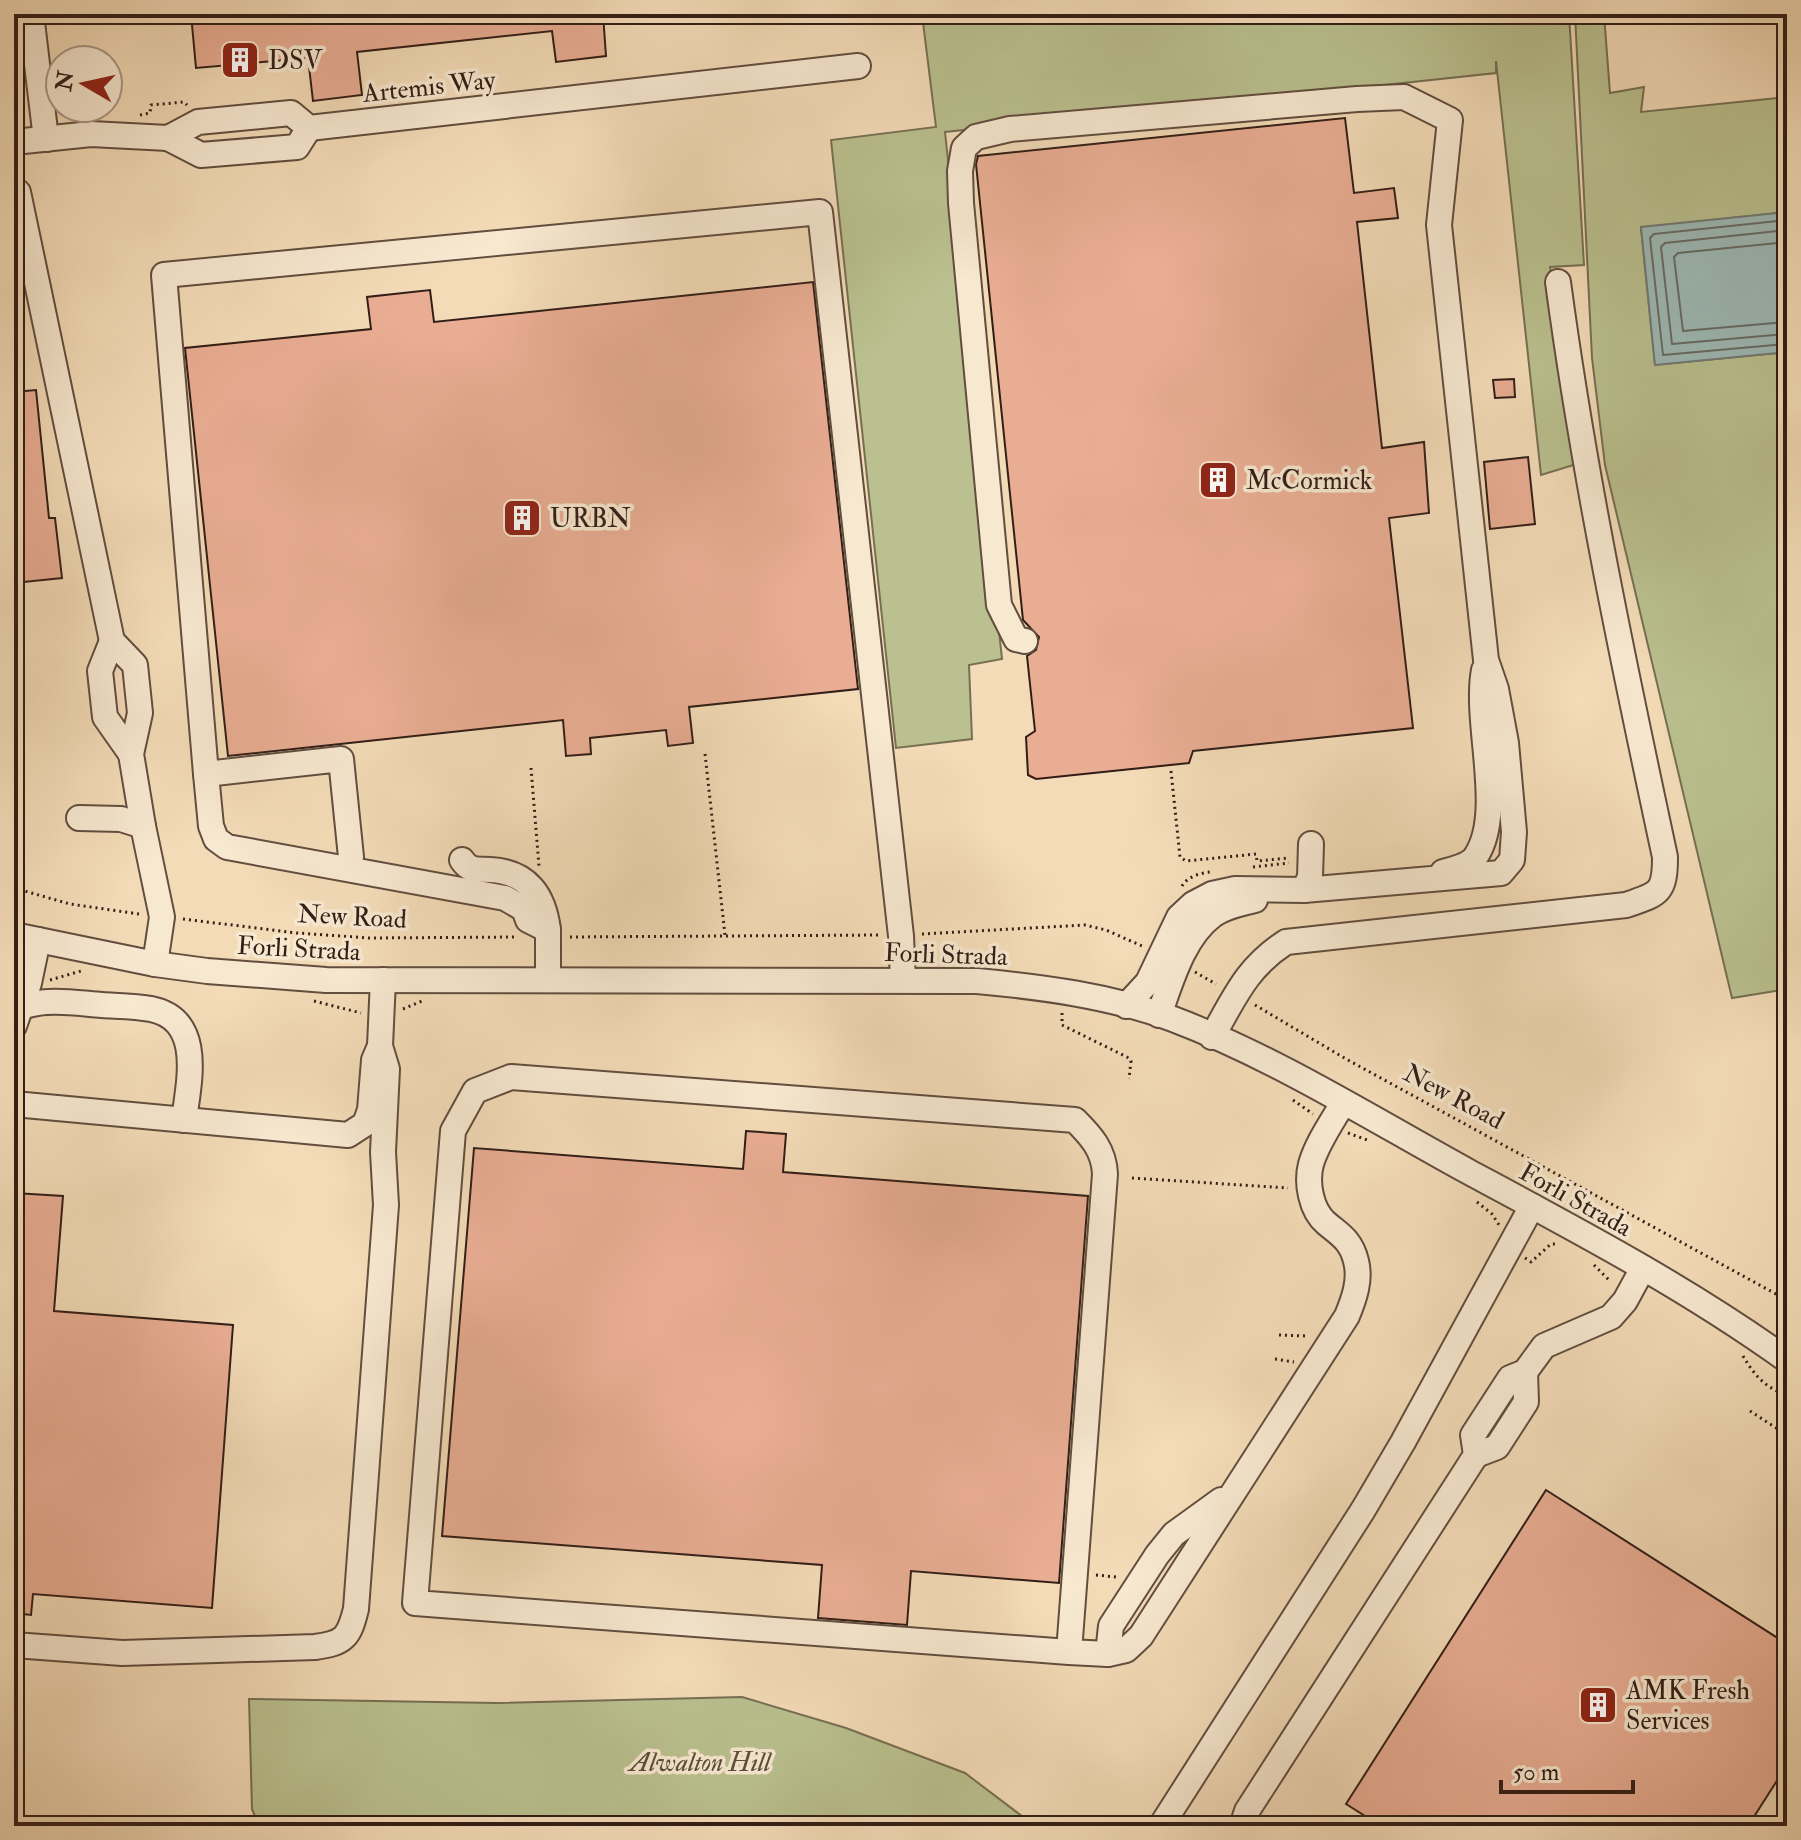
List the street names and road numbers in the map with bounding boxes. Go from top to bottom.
street label: Artemis Way [360,64,497,110]
street label: New Road [296,898,408,936]
street label: Forli Strada [236,930,362,968]
street label: Forli Strada [884,937,1009,973]
street label: New Road [1398,1057,1510,1137]
street label: Forli Strada [1514,1156,1638,1244]

